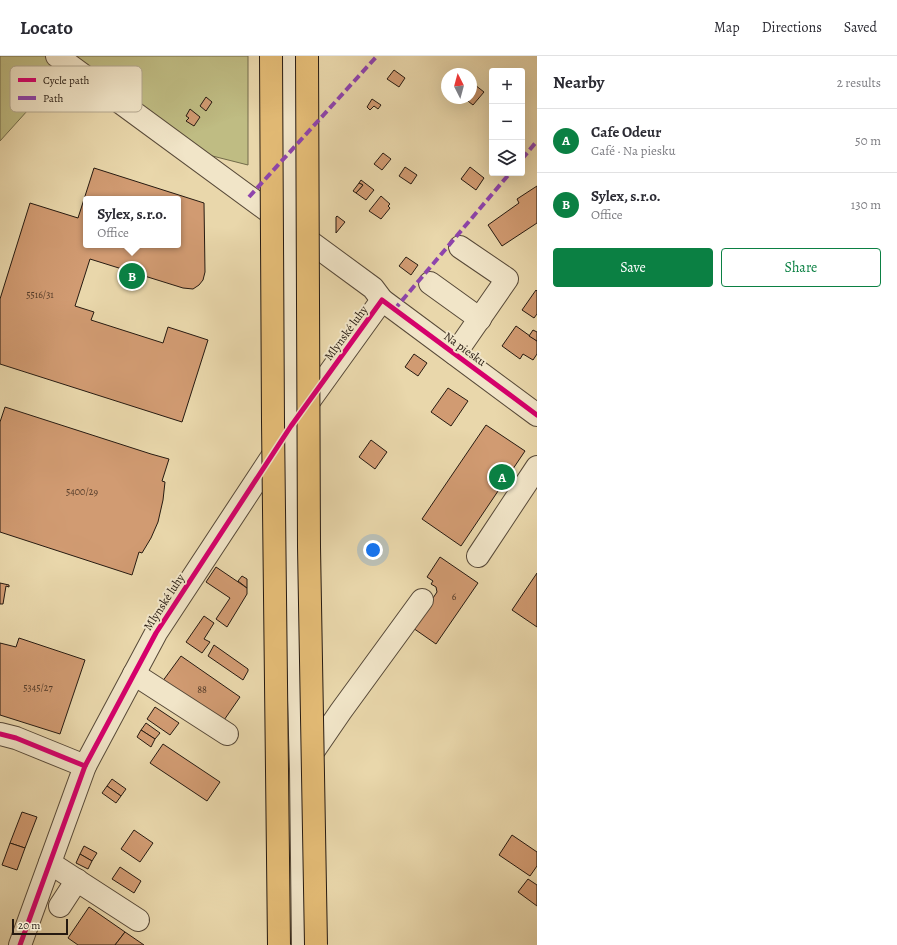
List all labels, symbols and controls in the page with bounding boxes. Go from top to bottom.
text: Locato [20,15,73,41]
text: Map [714,18,740,37]
text: Directions [762,18,822,37]
text: Saved [844,18,877,37]
legend [10,66,142,112]
north arrow [441,68,477,104]
map controls [489,68,525,176]
button: + [489,68,525,104]
text: Nearby [553,71,604,94]
text: Cycle path [43,73,90,88]
text: 2 results [837,74,881,91]
text: Path [43,91,64,106]
button: − [489,104,525,140]
text: Cafe Odeur [591,122,661,142]
text: A [562,132,570,149]
text: 50 m [855,132,881,149]
button: layers [489,140,525,176]
text: Café · Na piesku [591,142,676,159]
text: Sylex, s.r.o. [591,186,661,206]
popup [83,196,181,248]
text: B [562,196,570,213]
text: 130 m [851,196,881,213]
text: Sylex, s.r.o. [97,204,167,224]
text: Office [591,206,623,223]
text: Office [97,224,129,241]
button: Save [553,248,713,287]
button: Share [721,248,881,287]
pin: B [119,261,145,291]
house number: 5516/31 [26,288,54,301]
street label: Mlynské luhy [321,302,372,364]
street label: Na piesku [441,328,490,370]
pin: A [489,462,515,492]
house number: 5400/29 [66,485,98,498]
your location [363,540,383,560]
street label: Mlynské luhy [140,570,189,633]
house number: 6 [452,590,457,603]
house number: 5345/27 [23,681,54,694]
house number: 88 [197,683,207,696]
scale bar [12,917,68,936]
text: 20 m [18,918,40,933]

